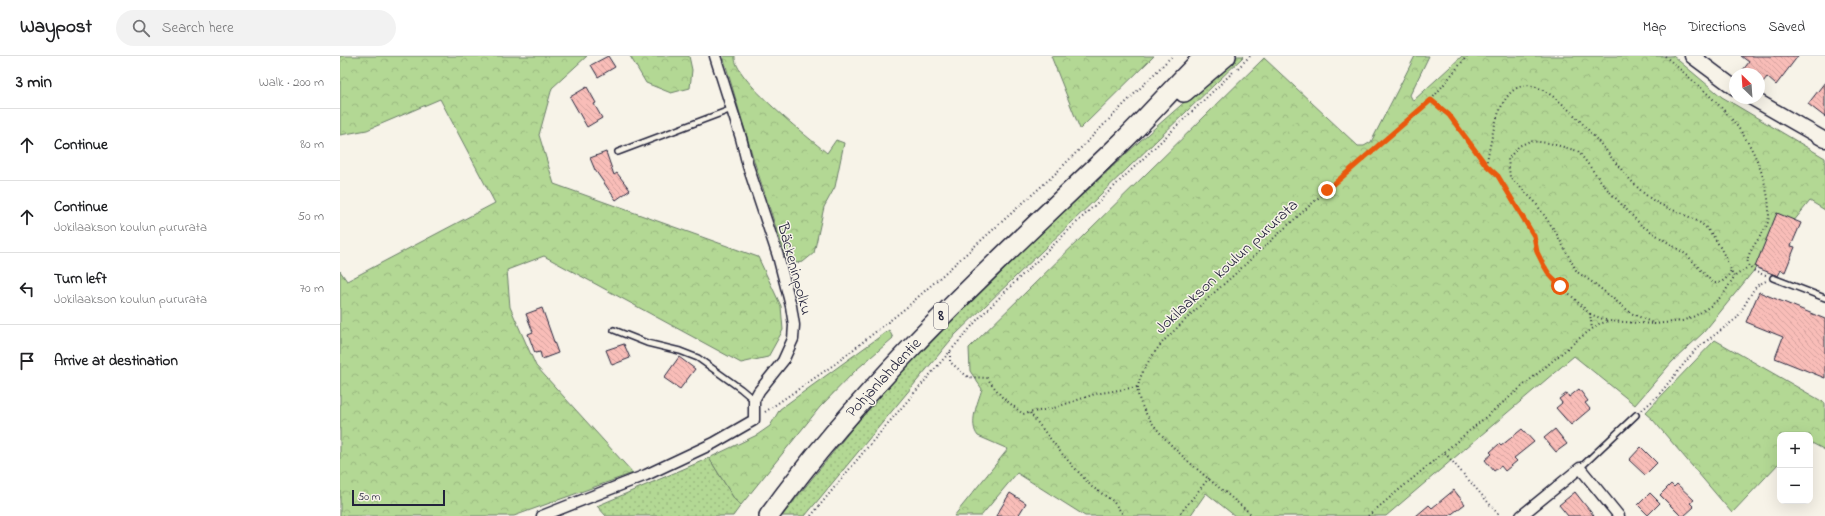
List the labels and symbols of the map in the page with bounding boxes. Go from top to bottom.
north arrow [1729,68,1765,104]
route end [1318,181,1336,199]
street label: Jokilaakson koulun pururata [1150,194,1304,340]
street label: Bäckeninpolku [770,219,818,318]
route start [1551,277,1569,295]
road number: 8 [934,303,948,329]
street label: Pohjanlahdentie [840,332,928,423]
scale bar [352,488,445,507]

